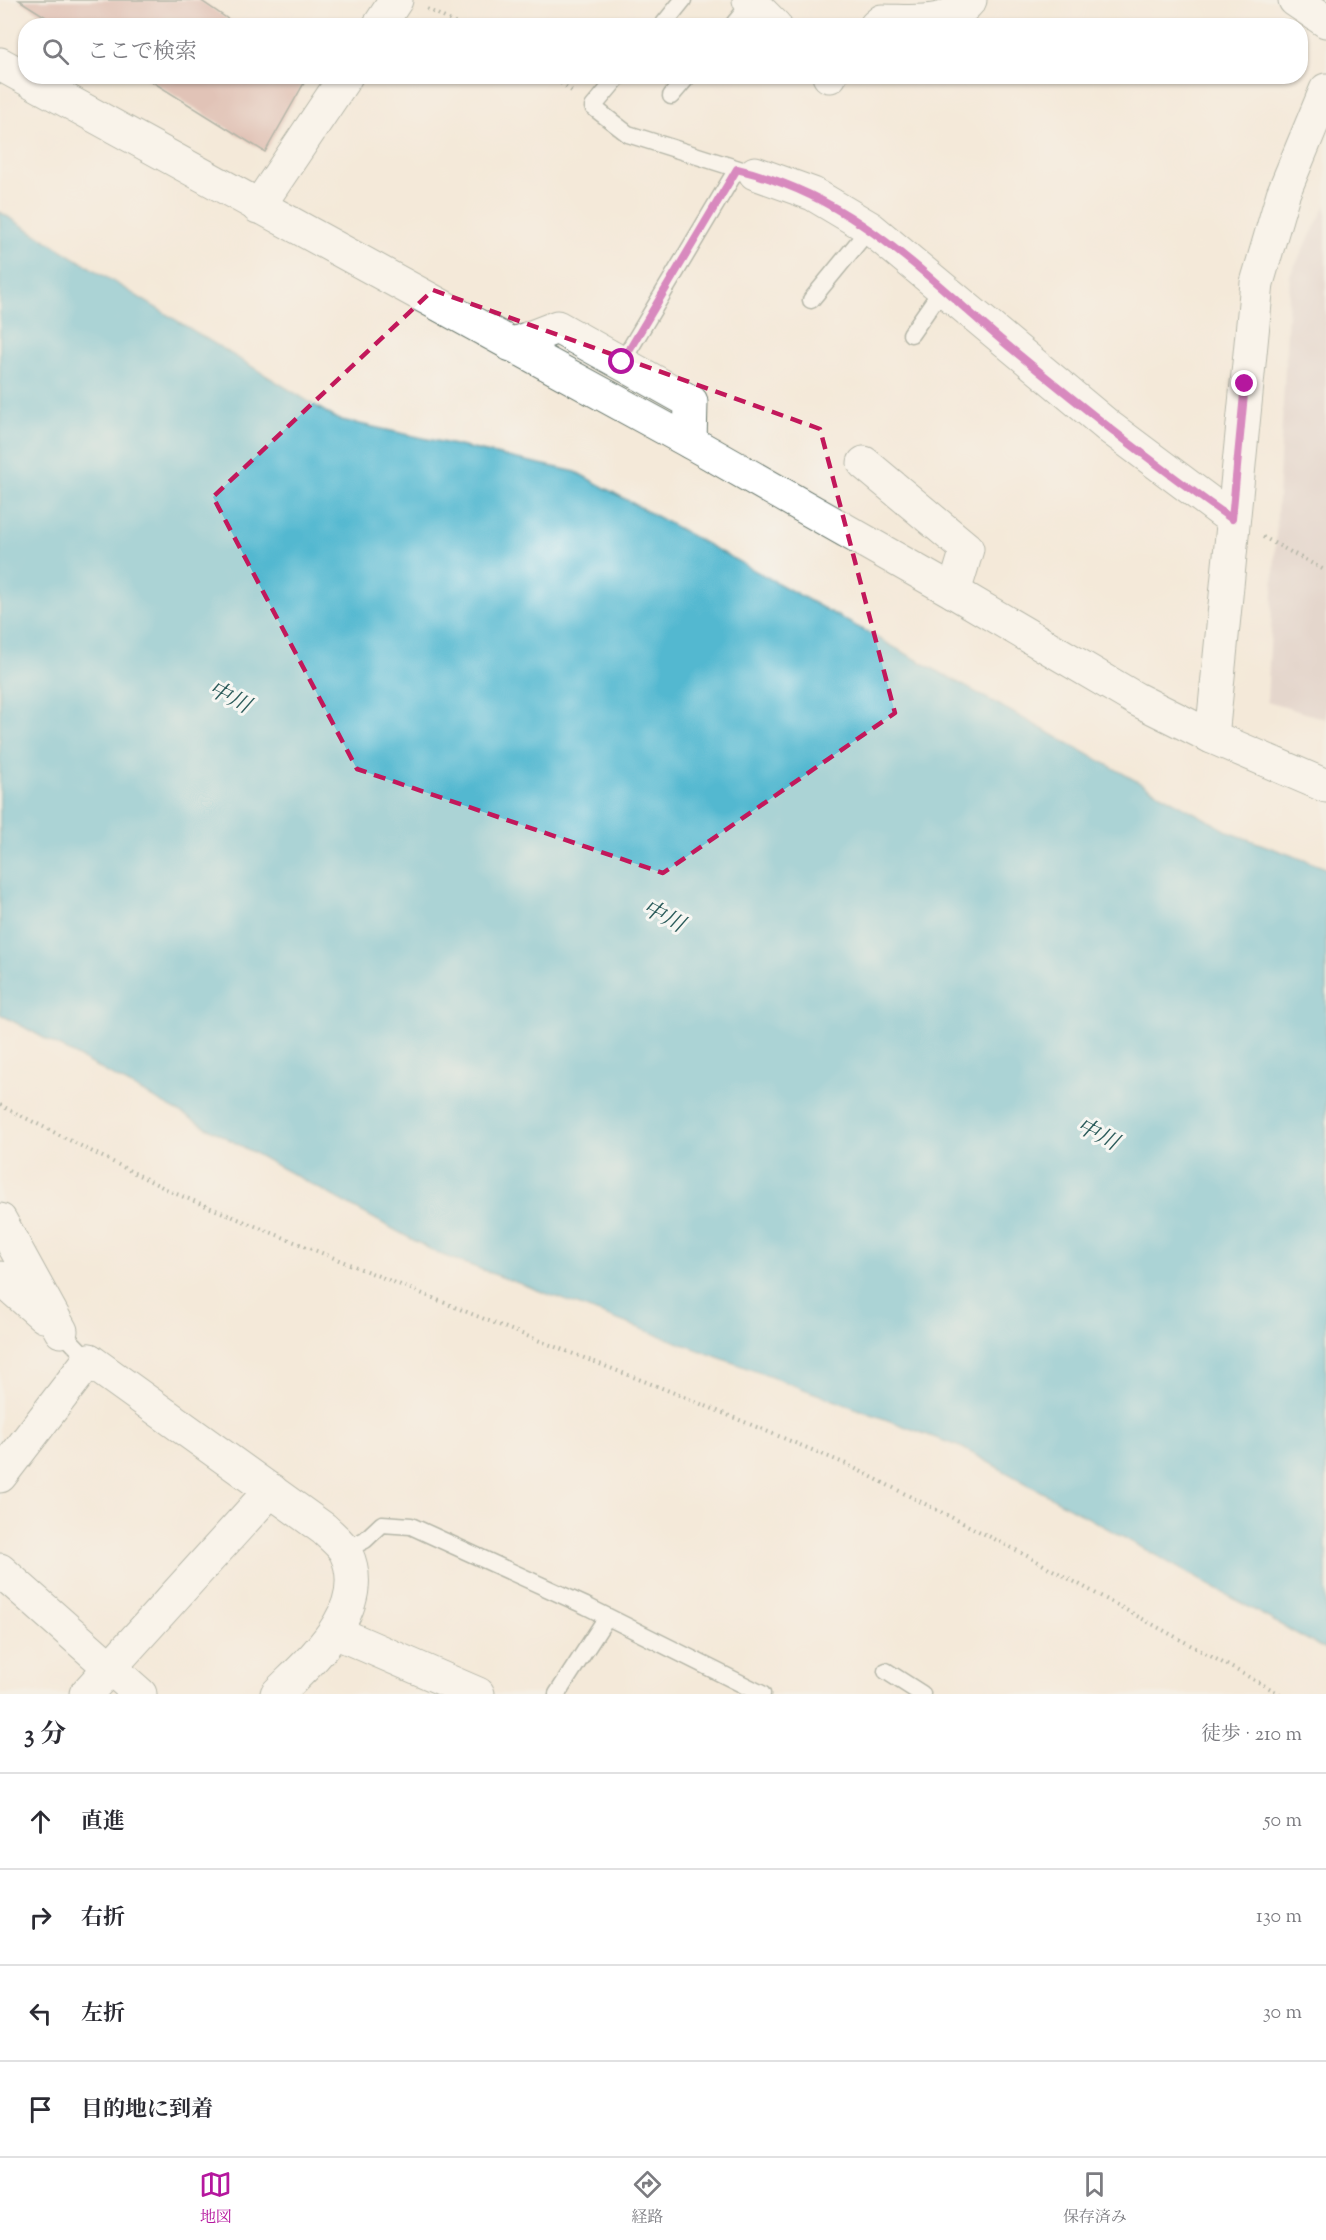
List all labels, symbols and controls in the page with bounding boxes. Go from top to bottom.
search box [18,18,1308,84]
icon: search [39,35,72,68]
text: ここで検索 [87,37,197,69]
route start [608,348,634,374]
route end [1231,370,1257,396]
water label: 中川 [202,674,257,724]
water label: 中川 [636,893,691,943]
water label: 中川 [1070,1111,1125,1161]
text: 3 分 [24,1717,66,1754]
text: 徒歩 · 210 m [1201,1721,1302,1750]
icon: ahead [24,1805,57,1838]
text: 直進 [81,1807,125,1839]
text: 50 m [1264,1807,1302,1836]
icon: right [24,1901,57,1934]
text: 右折 [81,1903,125,1935]
text: 130 m [1256,1903,1302,1932]
icon: left [24,1997,57,2030]
text: 左折 [81,1999,125,2031]
text: 30 m [1263,1999,1302,2028]
icon: arrive [24,2093,57,2126]
text: 目的地に到着 [81,2095,213,2127]
tab: 地図 [199,2168,232,2230]
tab: 経路 [631,2168,664,2230]
tab: 保存済み [1063,2168,1127,2230]

